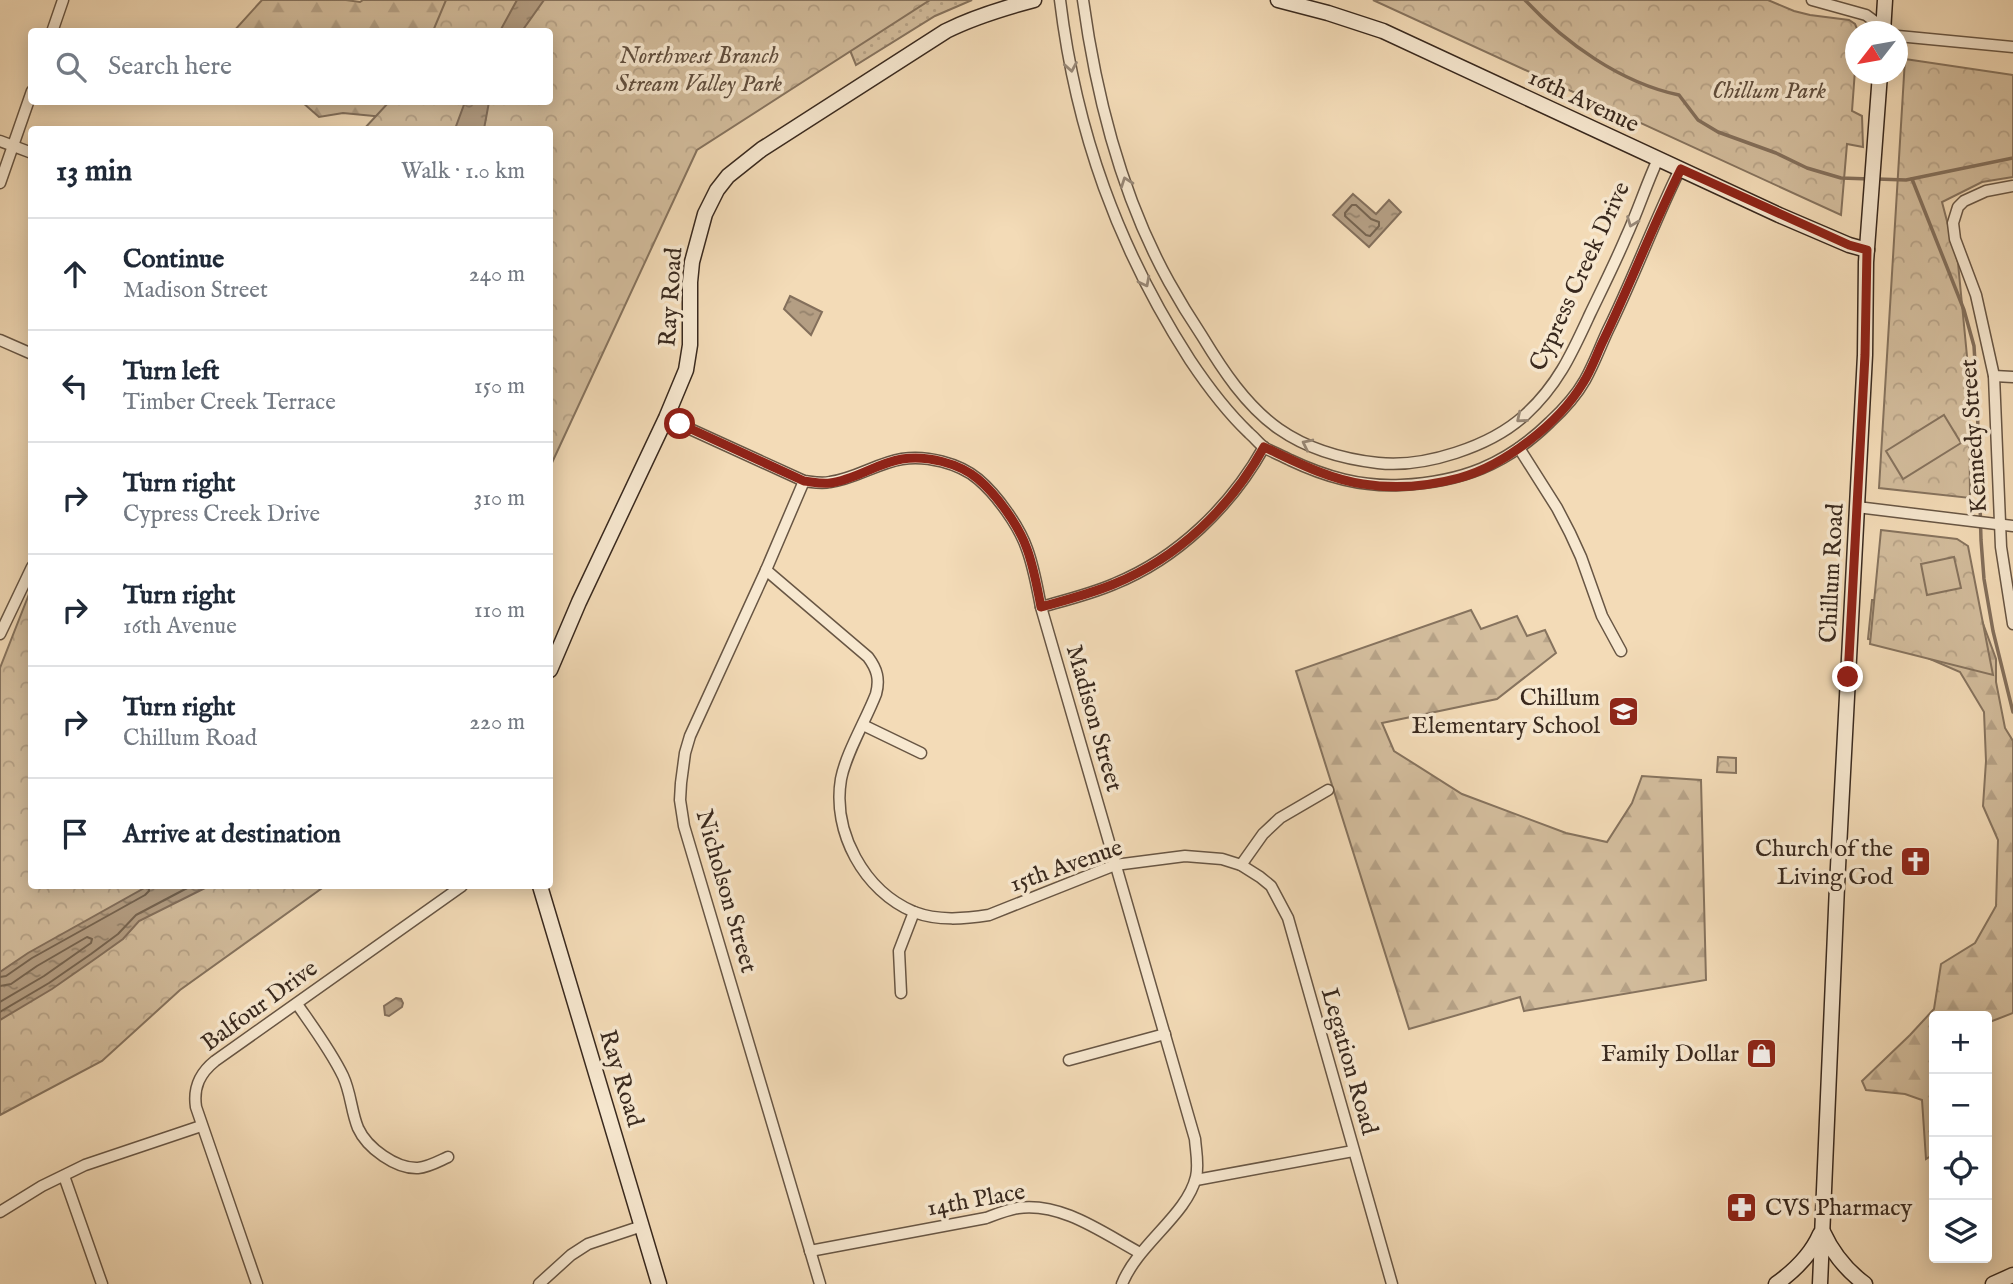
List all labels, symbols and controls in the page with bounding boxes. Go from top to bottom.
north arrow [1845,21,1908,84]
search box [28,28,553,105]
park label: Northwest Branch Stream Valley Park [616,41,783,100]
icon: search [52,48,90,86]
text: Search here [108,50,232,83]
one-way arrow [1063,61,1078,73]
street label: 16th Avenue [1523,62,1644,140]
park label: Chillum Park [1712,76,1826,107]
text: 13 min [56,153,132,191]
text: Walk · 1.0 km [401,157,525,186]
one-way arrow [1120,177,1134,189]
street label: Cypress Creek Drive [1523,177,1638,376]
one-way arrow [1627,215,1641,227]
text: Continue [123,243,224,276]
street label: Ray Road [653,246,690,348]
icon: ahead [56,255,94,293]
text: 240 m [469,260,525,289]
one-way arrow [1137,274,1150,287]
text: Madison Street [123,276,268,305]
text: Turn left [123,355,220,388]
street label: Kennedy Street [1954,358,1995,514]
icon: left [56,367,94,405]
text: 150 m [474,372,525,401]
text: Timber Creek Terrace [123,388,336,417]
route start [664,408,695,439]
one-way arrow [1516,410,1529,422]
one-way arrow [1302,439,1314,453]
text: Turn right [123,467,236,500]
icon: right [56,479,94,517]
text: 310 m [474,484,525,513]
text: Cypress Creek Drive [123,500,320,529]
street label: Chillum Road [1813,502,1852,644]
text: Turn right [123,579,236,612]
icon: right [56,591,94,629]
text: 110 m [474,596,525,625]
text: 16th Avenue [123,612,237,641]
street label: Madison Street [1058,642,1129,795]
route end [1832,661,1863,692]
place label: Chillum Elementary School [1412,683,1600,742]
text: Turn right [123,691,236,724]
school or university icon: Chillum Elementary School [1606,694,1640,728]
icon: right [56,703,94,741]
text: 220 m [469,708,525,737]
text: Chillum Road [123,724,257,753]
street label: Nicholson Street [687,806,764,977]
icon: arrive [56,815,94,853]
text: Arrive at destination [123,818,341,851]
street label: 15th Avenue [1006,833,1127,900]
place label: Church of the Living God [1755,834,1893,893]
church icon: Church of the Living God [1899,845,1933,879]
street label: Balfour Drive [195,954,324,1059]
street label: Legation Road [1313,984,1384,1139]
map controls [1929,1011,1992,1263]
button: + [1929,1011,1992,1074]
street label: Ray Road [591,1026,650,1131]
shop icon: Family Dollar [1745,1036,1779,1070]
place label: Family Dollar [1601,1039,1739,1070]
button: − [1929,1074,1992,1137]
button: locate [1929,1137,1992,1200]
street label: 14th Place [925,1177,1028,1224]
pharmacy icon: CVS Pharmacy [1725,1190,1759,1224]
place label: CVS Pharmacy [1765,1193,1912,1224]
button: layers [1929,1200,1992,1263]

